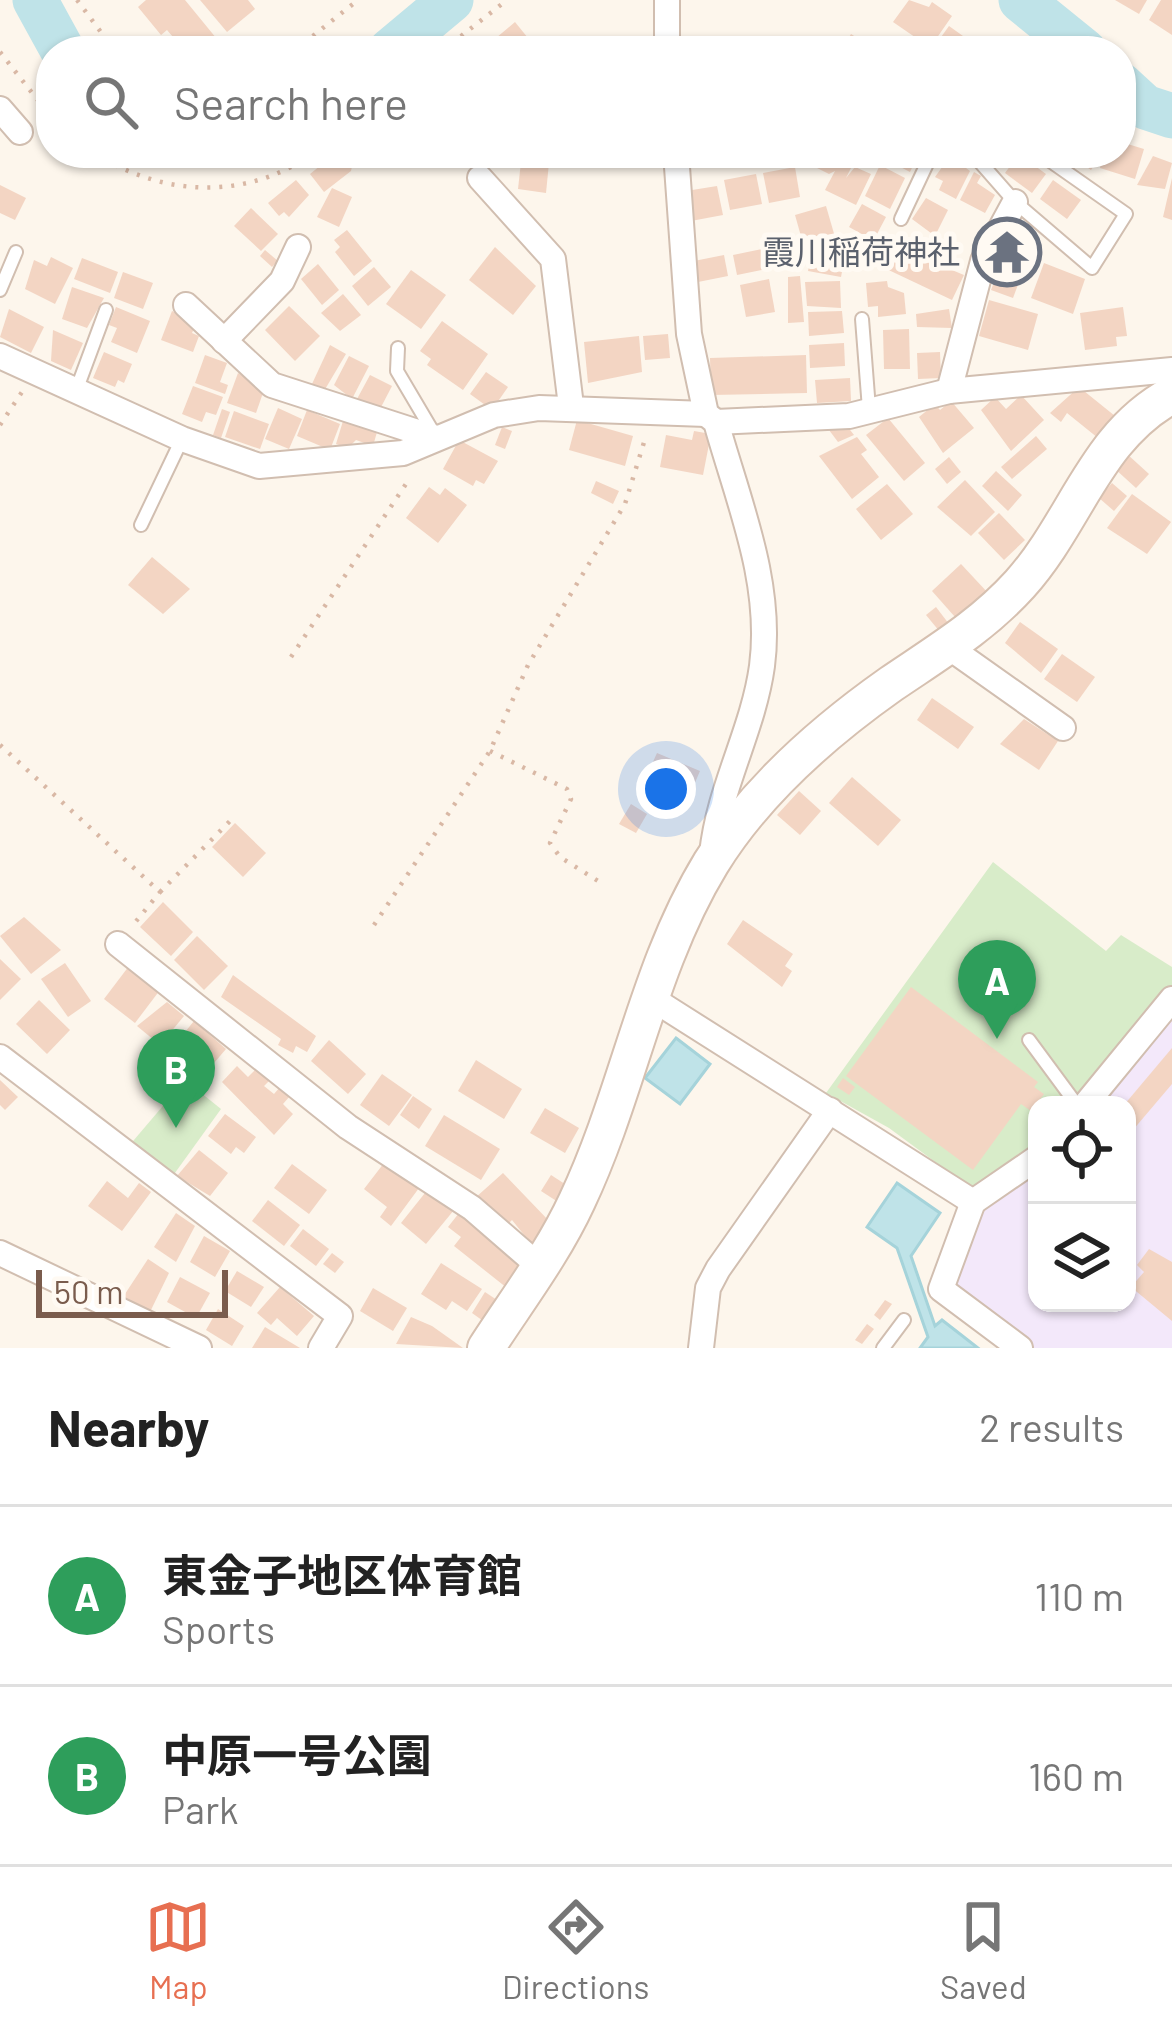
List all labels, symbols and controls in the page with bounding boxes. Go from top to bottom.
search box [36,36,1136,168]
icon: search [78,69,144,135]
text: Search here [174,75,408,129]
temple icon: 霞川稲荷神社 [972,217,1042,287]
place label: 霞川稲荷神社 [762,231,960,271]
your location [636,759,696,819]
pin: A [958,940,1036,1039]
pin: B [137,1029,215,1128]
map controls [1028,1096,1136,1312]
button: locate [1028,1096,1136,1204]
button: layers [1028,1204,1136,1312]
scale bar [36,1264,228,1317]
text: 50 m [54,1271,124,1311]
text: Nearby [48,1396,209,1457]
text: 2 results [979,1403,1124,1450]
text: 東金子地区体育館 [162,1547,522,1601]
text: A [74,1572,100,1619]
text: 110 m [1034,1572,1124,1619]
text: Sports [162,1605,275,1652]
text: 中原一号公園 [162,1727,432,1781]
text: B [75,1752,99,1799]
text: 160 m [1028,1752,1124,1799]
text: Park [162,1785,239,1832]
tab: Map [145,1894,211,2006]
tab: Directions [502,1894,649,2006]
tab: Saved [940,1894,1027,2006]

